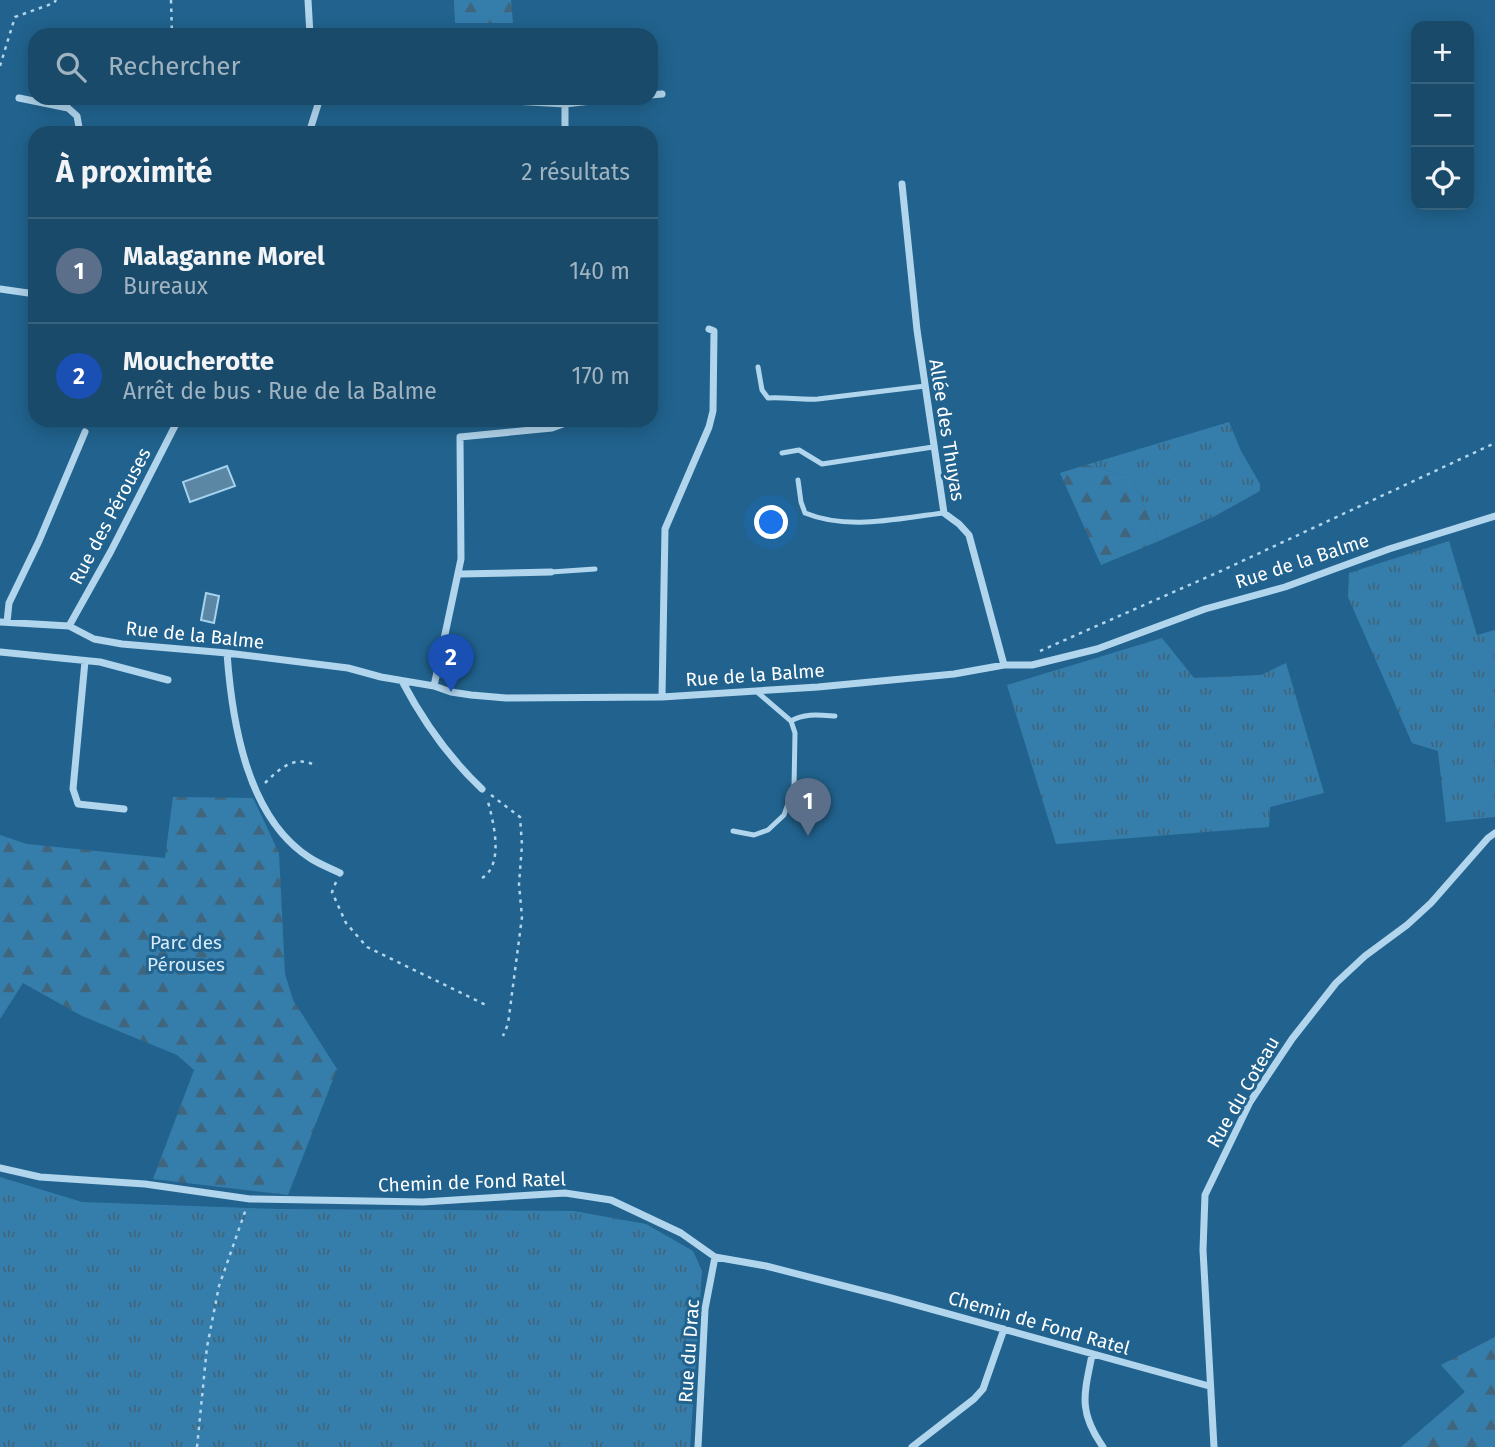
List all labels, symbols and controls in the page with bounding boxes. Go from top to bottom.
map controls [1411,21,1474,210]
button: + [1411,21,1474,84]
search box [28,28,658,105]
icon: search [52,48,90,86]
text: Rechercher [108,51,240,82]
button: − [1411,84,1474,147]
button: locate [1411,147,1474,210]
text: À proximité [56,154,212,190]
text: 2 résultats [521,158,630,186]
text: Malaganne Morel [123,241,325,272]
text: 1 [74,257,84,285]
text: 140 m [569,257,630,285]
text: Bureaux [123,272,208,300]
text: Moucherotte [123,346,274,377]
street label: Allée des Thuyas [924,357,970,503]
text: 2 [73,362,85,390]
text: 170 m [571,362,630,390]
text: Arrêt de bus · Rue de la Balme [123,377,437,405]
street label: Rue des Pérouses [64,444,156,588]
your location [754,505,788,539]
street label: Rue de la Balme [1232,529,1372,593]
street label: Rue de la Balme [124,616,266,654]
pin: 2 [428,634,474,692]
street label: Rue de la Balme [685,659,825,691]
pin: 1 [785,778,831,836]
park label: Parc des Pérouses [147,931,225,976]
street label: Rue du Coteau [1202,1032,1284,1152]
street label: Chemin de Fond Ratel [378,1167,567,1197]
street label: Chemin de Fond Ratel [946,1286,1133,1360]
street label: Rue du Drac [674,1298,704,1404]

